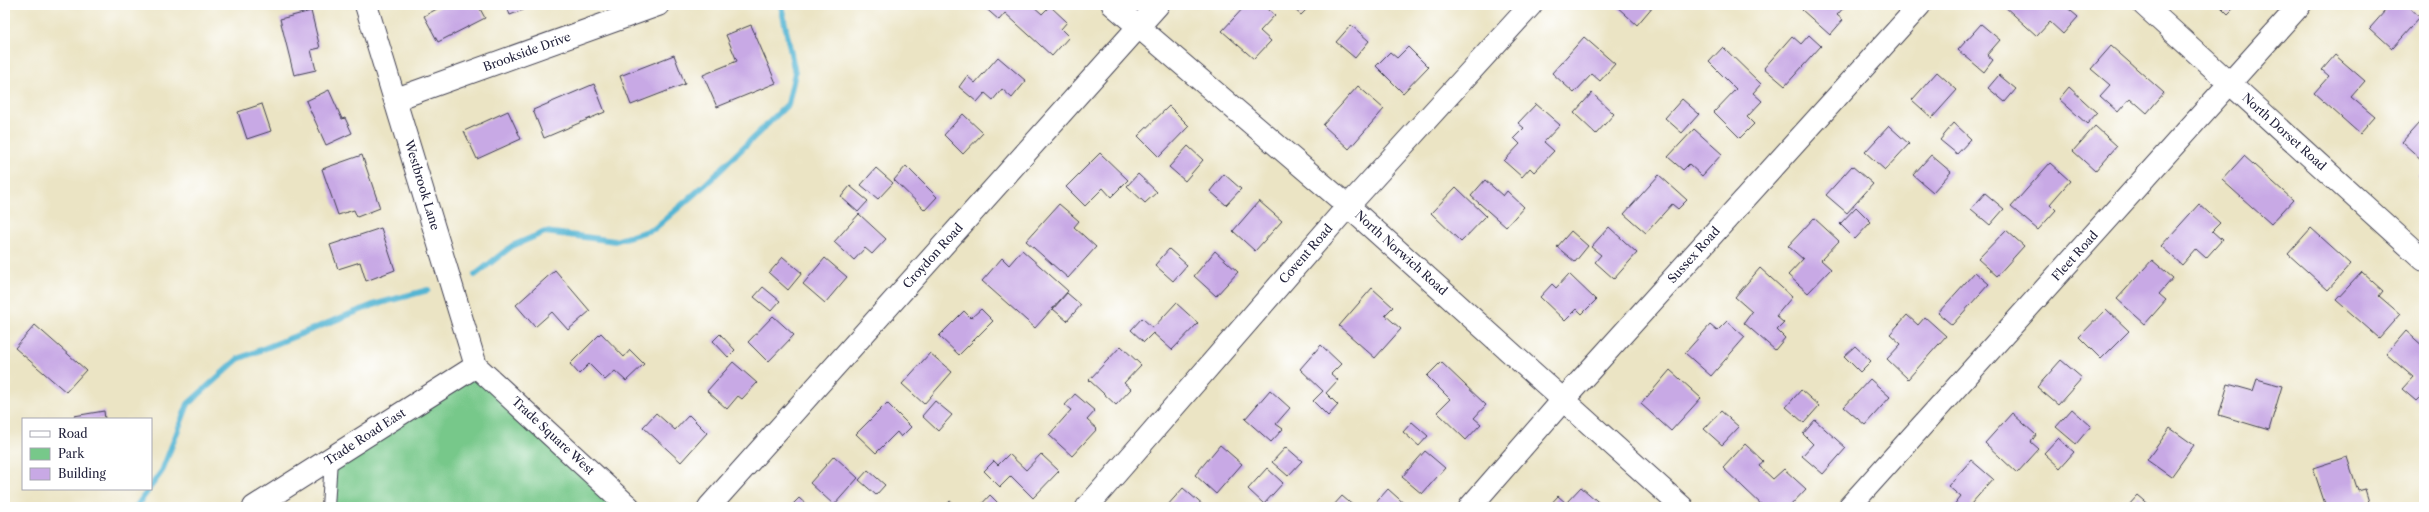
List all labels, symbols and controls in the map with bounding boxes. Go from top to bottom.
street label: Brookside Drive [481,29,573,74]
street label: North Dorset Road [2239,90,2330,174]
street label: Westbrook Lane [401,137,443,232]
street label: North Norwich Road [1352,207,1451,299]
street label: Croydon Road [899,219,966,291]
street label: Covent Road [1276,220,1336,286]
street label: Sussex Road [1664,223,1723,286]
street label: Fleet Road [2048,227,2101,284]
street label: Trade Square West [509,393,598,478]
street label: Trade Road East [321,404,409,468]
legend [22,418,152,490]
text: Road [58,426,88,441]
text: Park [58,446,85,461]
text: Building [58,466,106,481]

